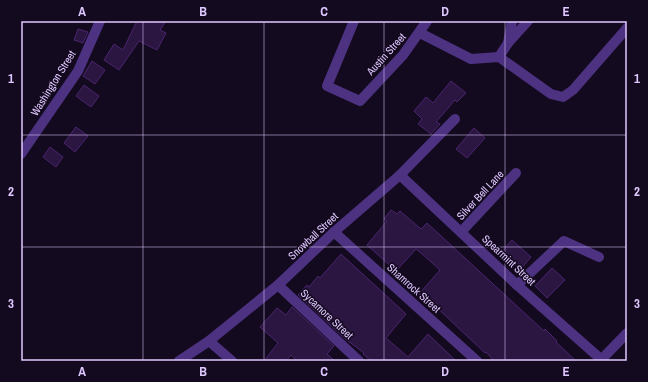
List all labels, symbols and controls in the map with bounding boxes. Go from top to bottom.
text: A [78,3,86,20]
text: B [199,3,207,20]
text: C [320,3,328,20]
text: D [441,3,449,20]
text: E [562,3,570,20]
street label: Austin Street [363,30,409,79]
street label: Washington Street [27,47,79,118]
text: 1 [8,70,14,87]
text: 1 [634,70,640,87]
street label: Silver Bell Lane [453,167,507,223]
text: 2 [8,183,14,200]
text: 2 [634,183,640,200]
street label: Snowball Street [285,209,341,263]
street label: Spearmint Street [479,232,539,289]
street label: Shamrock Street [384,260,444,316]
street label: Sycamore Street [298,286,357,342]
text: 3 [8,295,14,312]
text: 3 [634,295,640,312]
text: A [78,363,86,380]
text: B [199,363,207,380]
text: C [320,363,328,380]
text: D [441,363,449,380]
text: E [562,363,570,380]

